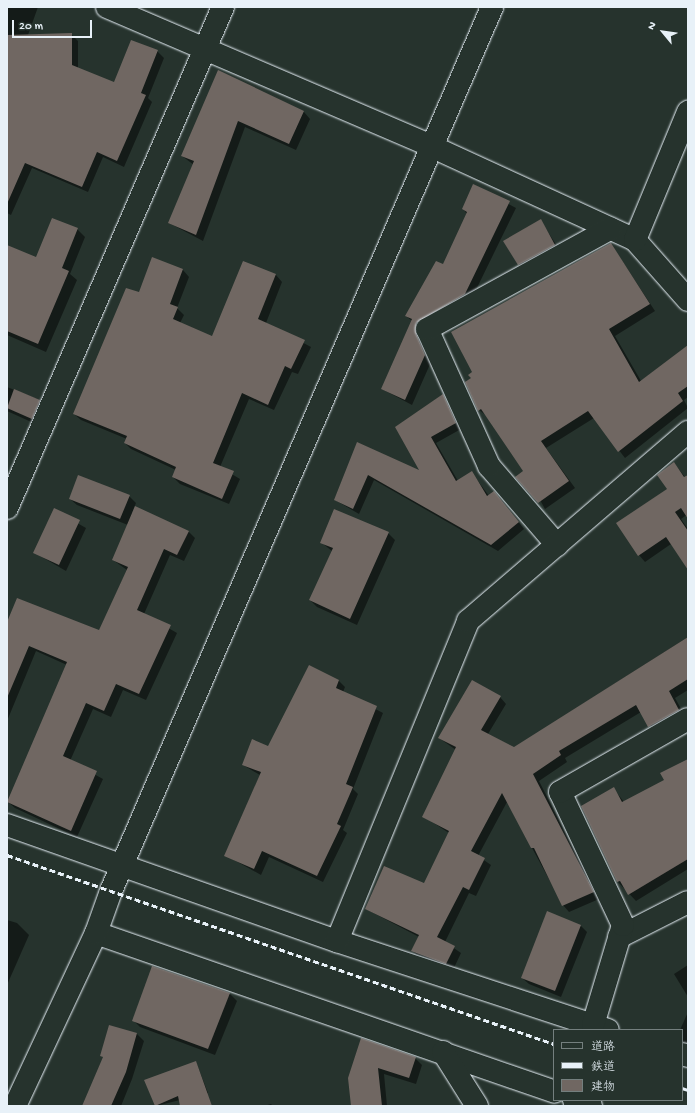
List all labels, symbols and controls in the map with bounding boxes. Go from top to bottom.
scale bar [14,12,94,38]
north arrow [643,12,683,52]
text: 20 m [19,20,43,34]
text: N [646,20,659,32]
legend [553,1029,683,1101]
text: 道路 [591,1041,615,1055]
text: 鉄道 [591,1061,615,1075]
text: 建物 [591,1081,615,1095]

